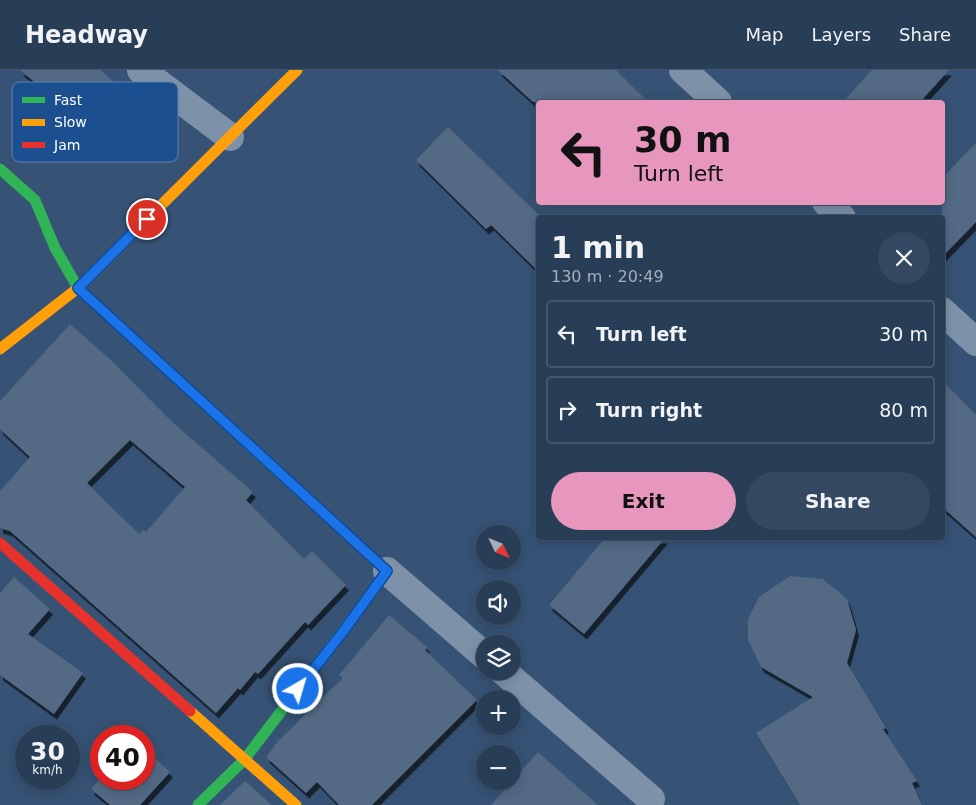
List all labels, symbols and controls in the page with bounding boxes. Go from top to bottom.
text: Headway [25,21,148,49]
text: Map [745,24,783,45]
text: Layers [811,24,871,45]
text: Share [899,24,951,45]
legend [12,82,178,162]
text: Fast [54,92,83,108]
text: Slow [54,114,87,130]
icon: left [551,120,616,185]
text: 30 m [634,120,731,160]
text: Jam [53,137,80,153]
text: Turn left [634,161,723,186]
pin [126,198,168,240]
icon: arrive [133,205,161,233]
text: 1 min [551,230,645,265]
button: close [878,232,930,284]
text: 130 m · 20:49 [551,267,664,286]
icon: left [553,320,581,348]
text: Turn left [596,323,687,345]
text: 30 m [879,323,928,345]
icon: right [553,396,581,424]
text: Turn right [596,399,702,421]
text: 80 m [879,399,928,421]
button: Exit [551,472,736,530]
button: Share [746,472,930,530]
north arrow [476,525,521,570]
map controls [476,525,521,790]
button: sound [476,580,521,625]
button: layers [476,635,521,680]
position arrow [271,662,323,714]
button: + [476,690,521,735]
speed limit sign: 40 [90,725,155,790]
text: 30 [30,737,65,766]
button: − [476,745,521,790]
text: km/h [32,763,63,777]

